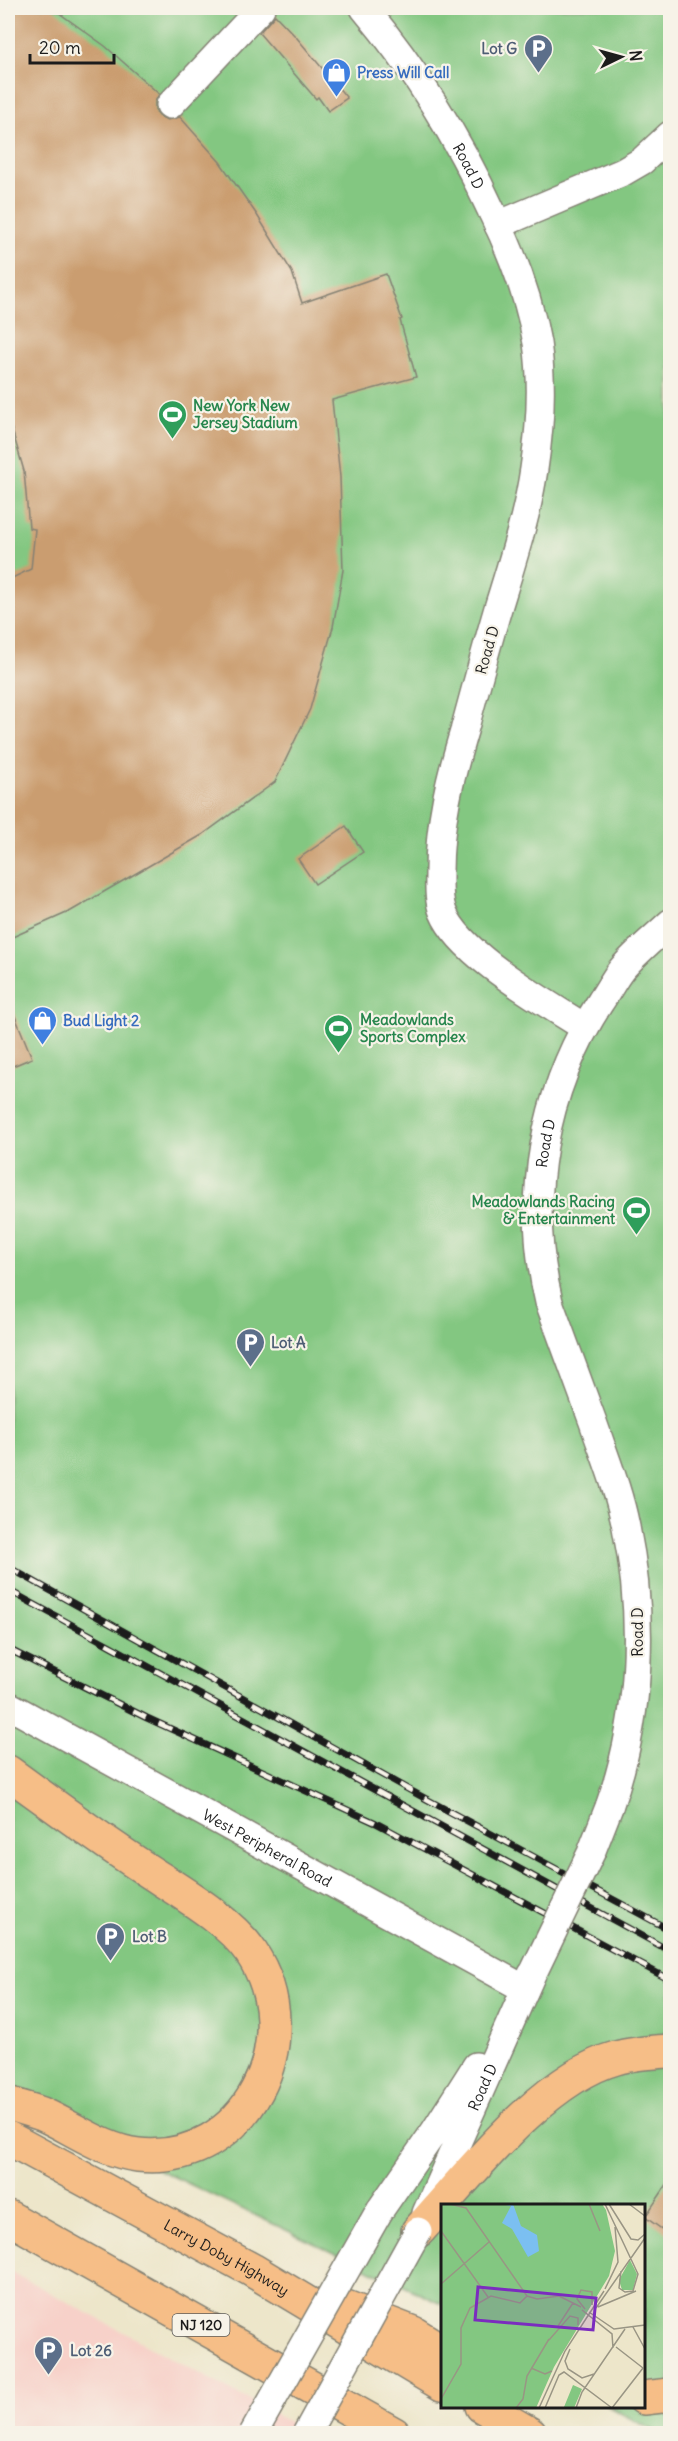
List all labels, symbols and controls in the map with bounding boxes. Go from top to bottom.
scale bar [30,27,114,65]
north arrow [591,27,651,87]
parking icon: Lot G [522,32,554,74]
text: 20 m [39,36,81,59]
place label: Lot G [481,39,517,58]
text: N [625,49,646,62]
shop icon: Press Will Call [320,56,352,98]
place label: Press Will Call [357,63,449,82]
street label: Road D [449,139,489,192]
place label: New York New Jersey Stadium [193,396,298,433]
sports icon: New York New Jersey Stadium [156,398,188,440]
street label: Road D [471,624,503,676]
shop icon: Bud Light 2 [26,1004,58,1046]
place label: Meadowlands Sports Complex [360,1010,466,1047]
place label: Bud Light 2 [63,1011,139,1031]
sports icon: Meadowlands Sports Complex [323,1012,355,1054]
street label: Road D [531,1117,559,1169]
place label: Meadowlands Racing & Entertainment [471,1192,616,1228]
sports icon: Meadowlands Racing & Entertainment [620,1194,652,1236]
parking icon: Lot A [234,1326,266,1368]
place label: Lot A [271,1333,306,1352]
street label: Road D [628,1607,647,1657]
street label: West Peripheral Road [199,1804,336,1891]
parking icon: Lot B [95,1920,127,1962]
place label: Lot B [132,1927,167,1946]
street label: Road D [463,2060,501,2113]
inset map [441,2204,645,2408]
street label: Larry Doby Highway [161,2215,293,2300]
road number: NJ 120 [172,2314,230,2336]
parking icon: Lot 26 [33,2334,65,2376]
place label: Lot 26 [70,2341,112,2360]

